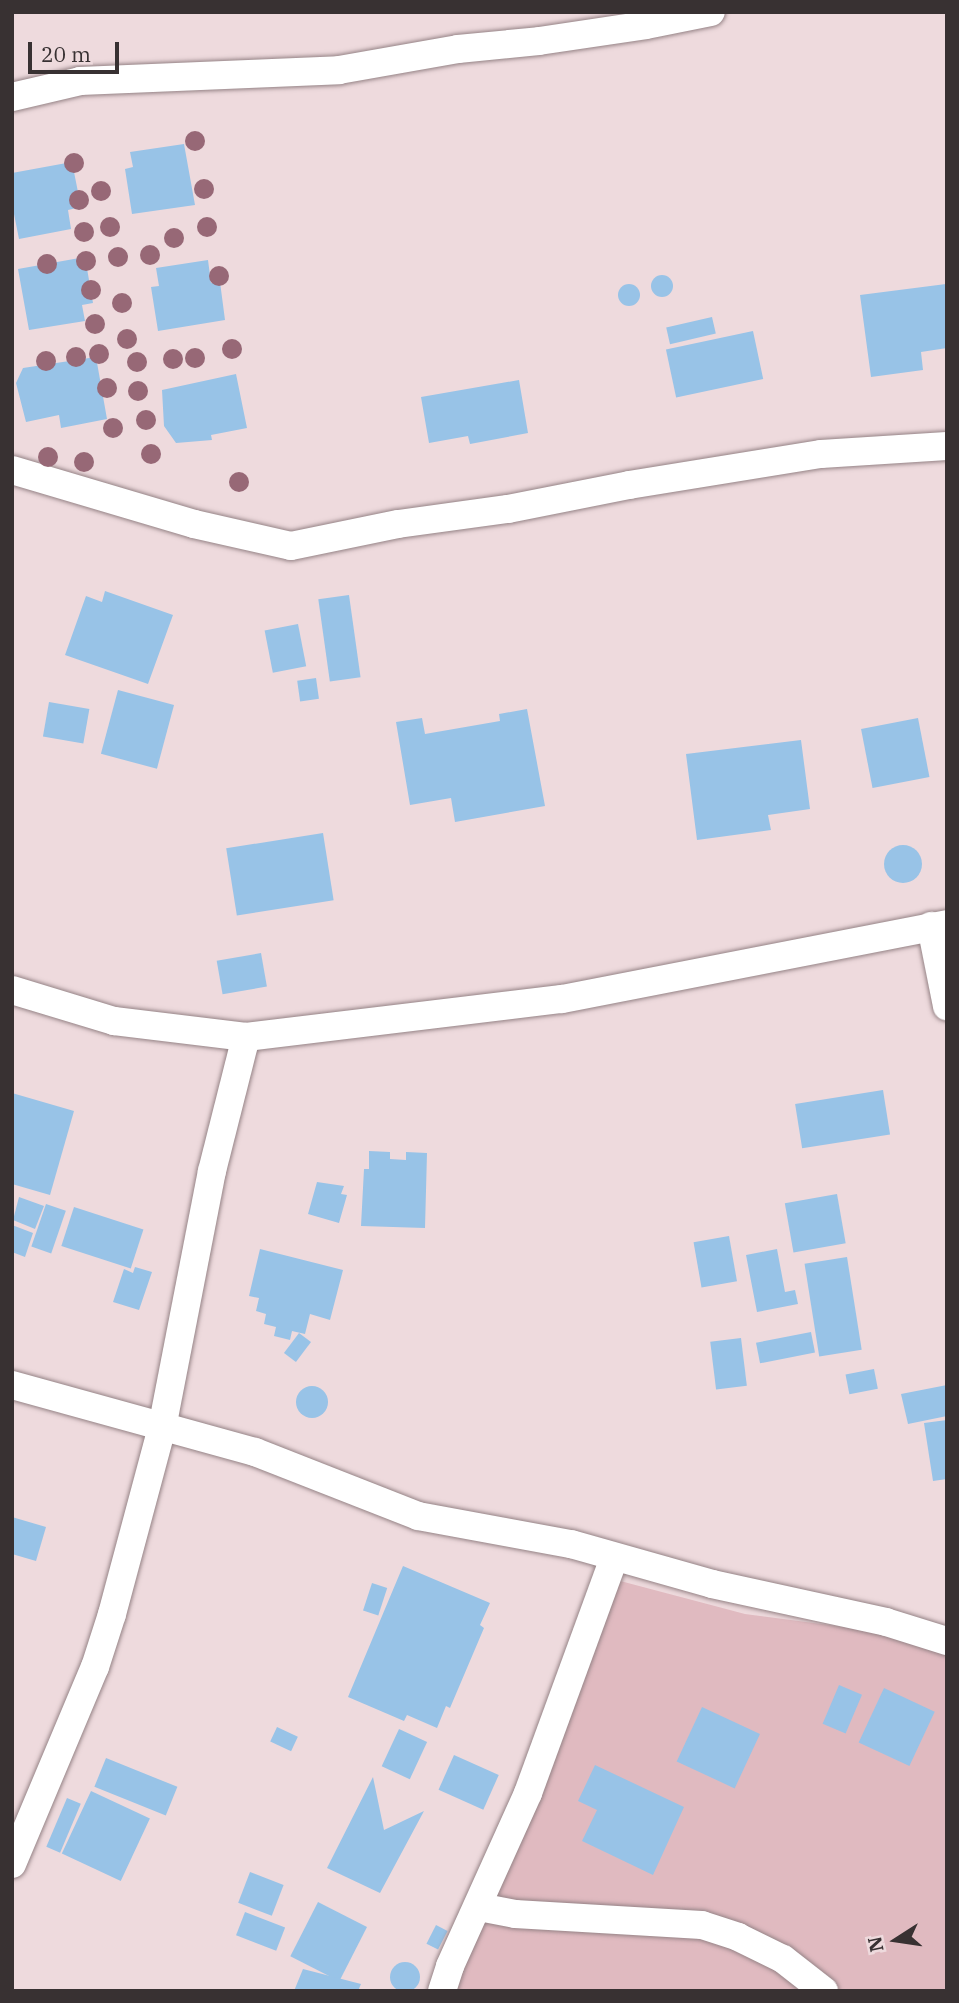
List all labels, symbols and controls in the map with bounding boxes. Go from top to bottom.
scale bar [32,28,122,72]
text: 20 m [41,40,91,68]
north arrow [861,1905,931,1975]
text: N [862,1935,889,1954]

